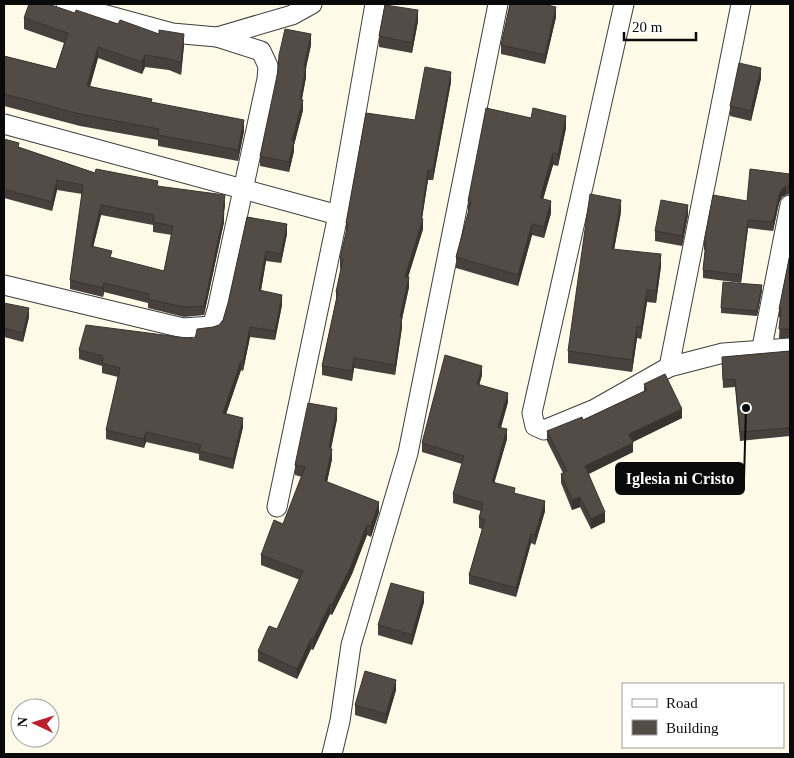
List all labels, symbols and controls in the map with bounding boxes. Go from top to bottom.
scale bar [624,10,696,42]
text: 20 m [632,19,663,35]
callout: Iglesia ni Cristo [616,463,744,494]
text: Iglesia ni Cristo [626,470,734,488]
legend [622,683,784,748]
text: Road [666,695,698,711]
north arrow [10,698,60,748]
text: N [15,717,30,728]
text: Building [666,720,719,736]

